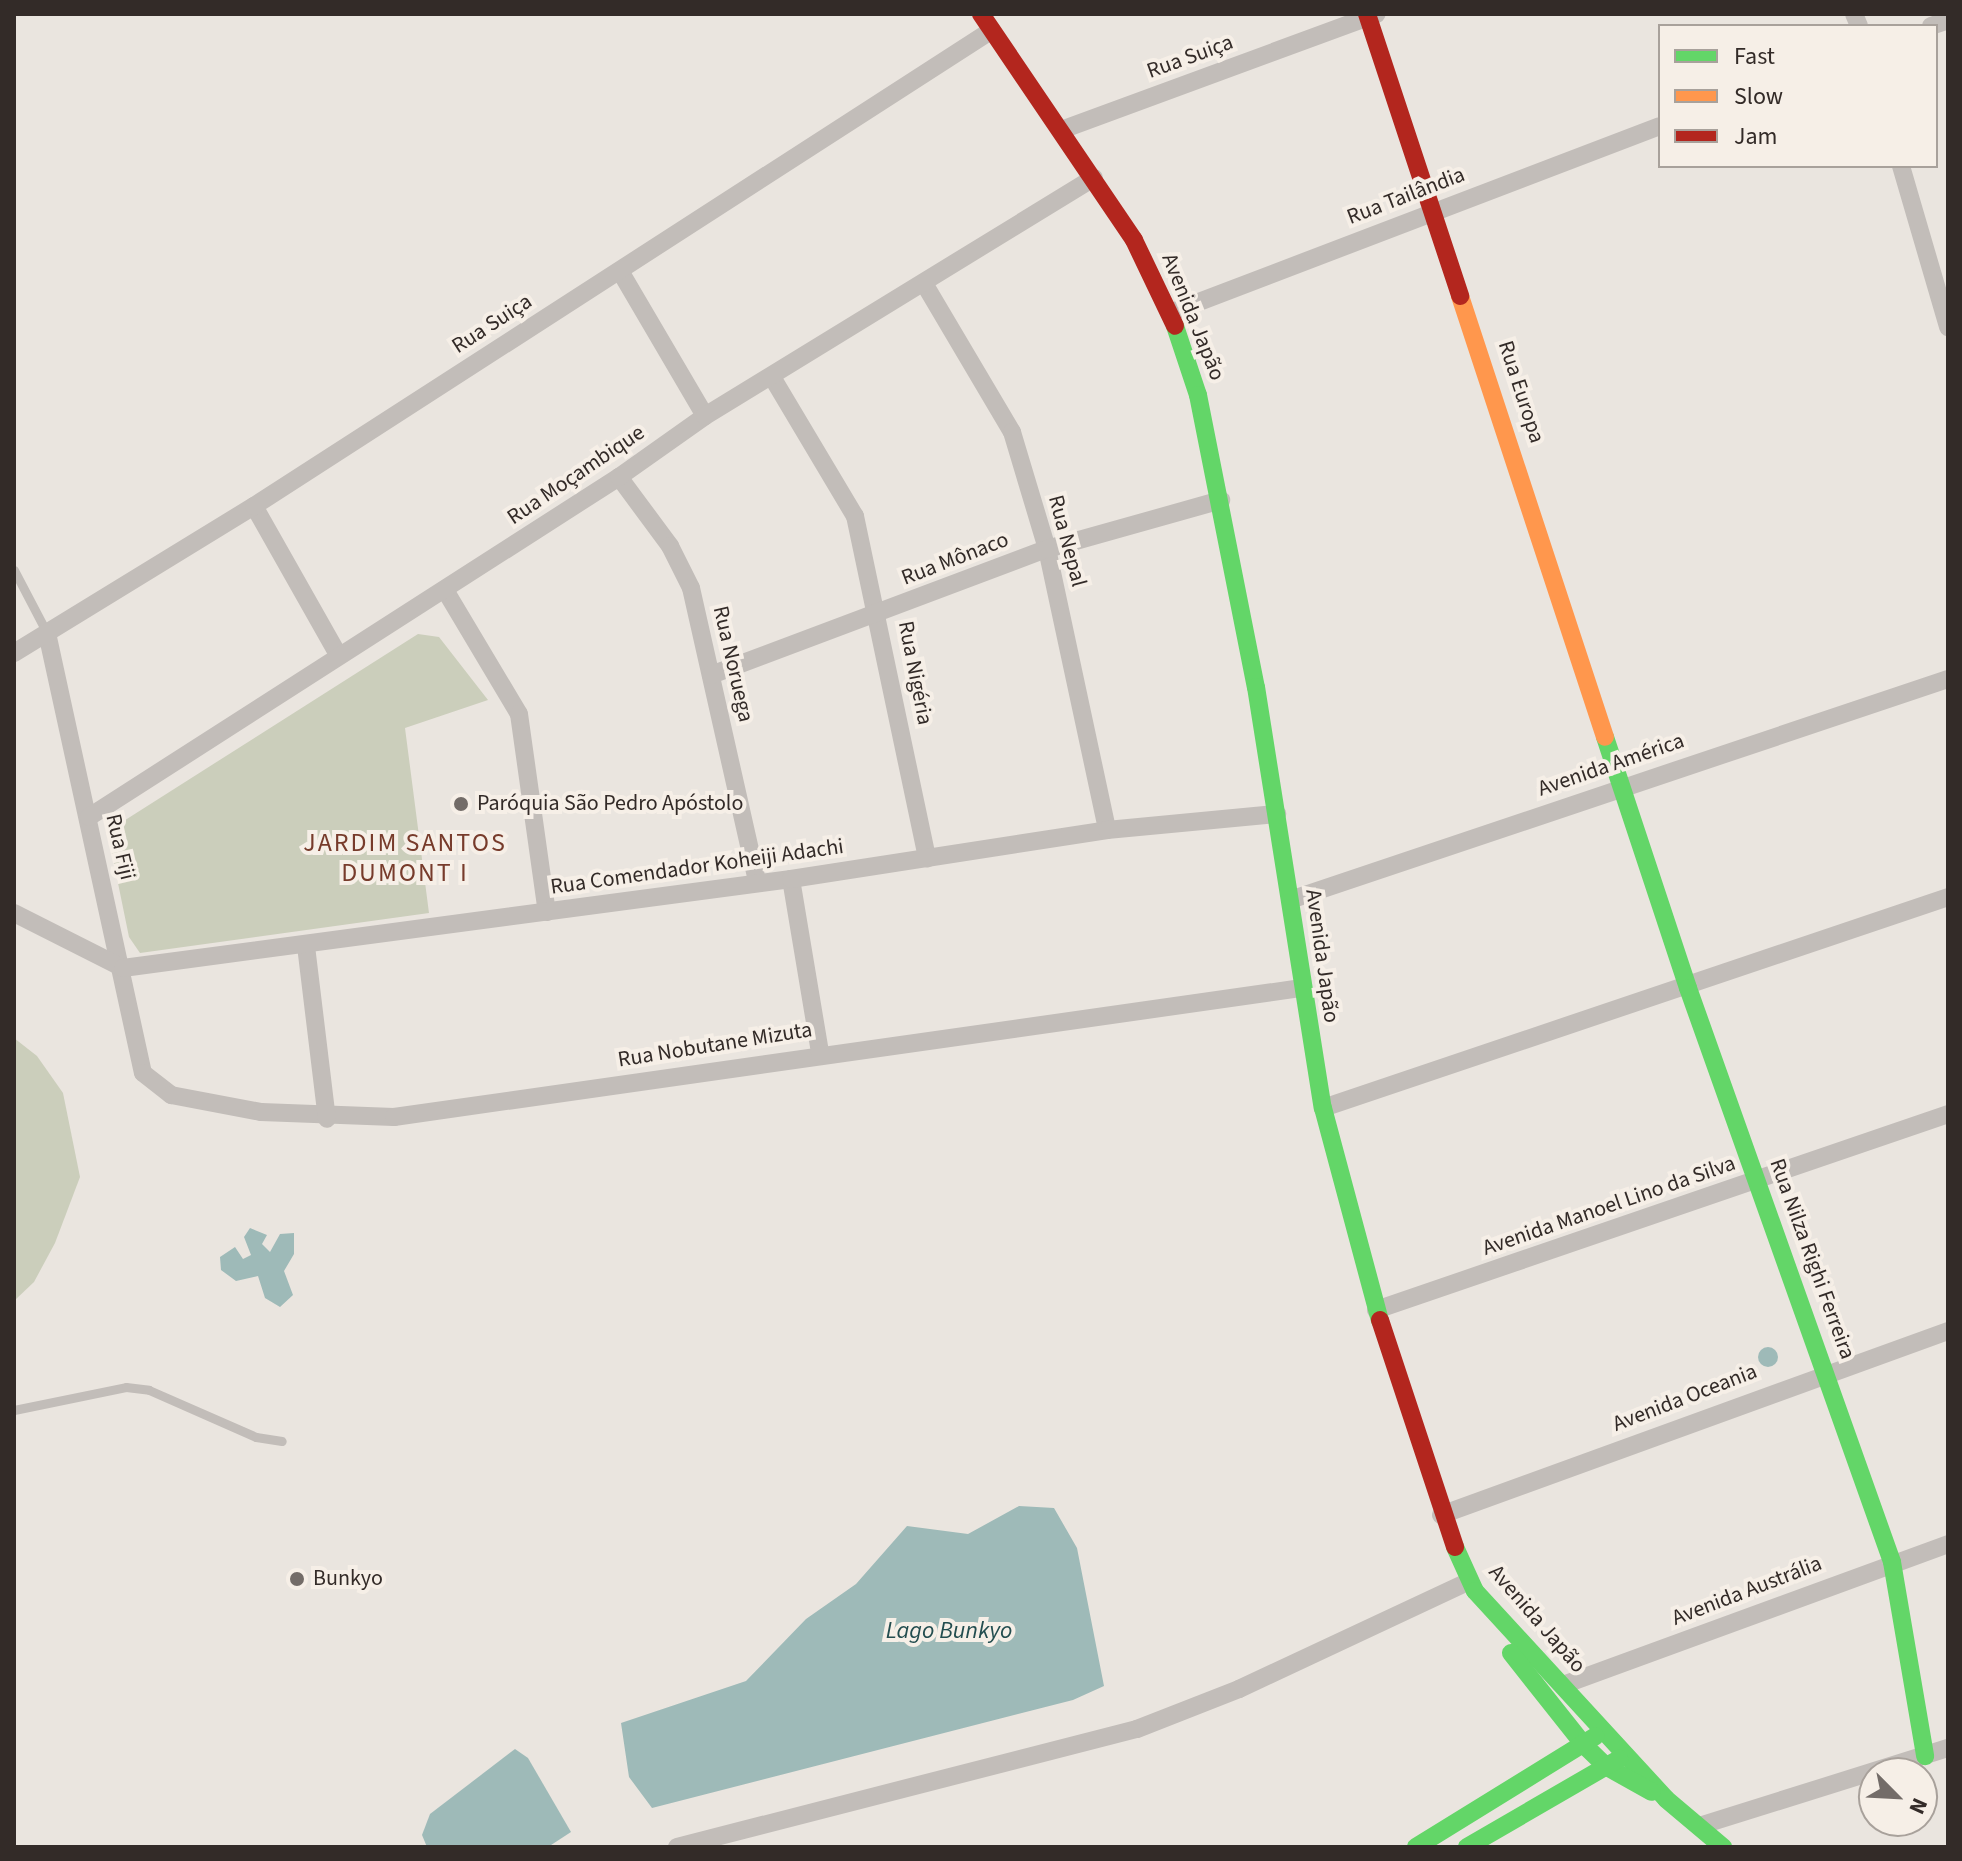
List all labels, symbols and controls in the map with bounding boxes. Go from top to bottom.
legend [1658,24,1938,168]
street label: Rua Suiça [1143,29,1237,85]
text: Fast [1734,39,1775,74]
text: Slow [1734,79,1783,114]
text: Jam [1734,119,1778,154]
street label: Rua Tailândia [1343,161,1469,231]
street label: Avenida Japão [1156,250,1230,384]
street label: Rua Suiça [447,288,537,360]
street label: Rua Europa [1492,338,1550,446]
street label: Rua Moçambique [502,419,650,531]
street label: Rua Nepal [1042,492,1092,590]
street label: Rua Mônaco [898,527,1012,591]
street label: Rua Noruega [707,603,759,725]
street label: Rua Nigéria [892,619,938,727]
street label: Avenida América [1534,728,1688,802]
place label: Paróquia São Pedro Apóstolo [477,791,743,817]
marker: Paróquia São Pedro Apóstolo [452,795,470,813]
street label: Rua Fiji [100,811,140,883]
district label: JARDIM SANTOS DUMONT I [303,827,507,888]
street label: Rua Comendador Koheiji Adachi [549,833,845,901]
street label: Avenida Japão [1300,888,1344,1024]
street label: Rua Nobutane Mizuta [616,1017,814,1073]
street label: Avenida Manoel Lino da Silva [1479,1150,1739,1262]
street label: Rua Nilza Righi Ferreira [1763,1155,1861,1363]
street label: Avenida Oceania [1609,1358,1761,1438]
street label: Avenida Austrália [1668,1550,1826,1632]
street label: Avenida Japão [1483,1560,1591,1678]
place label: Bunkyo [313,1566,383,1592]
marker: Bunkyo [288,1570,306,1588]
water label: Lago Bunkyo [886,1617,1012,1645]
north arrow [1858,1757,1938,1837]
text: N [1901,1793,1936,1819]

